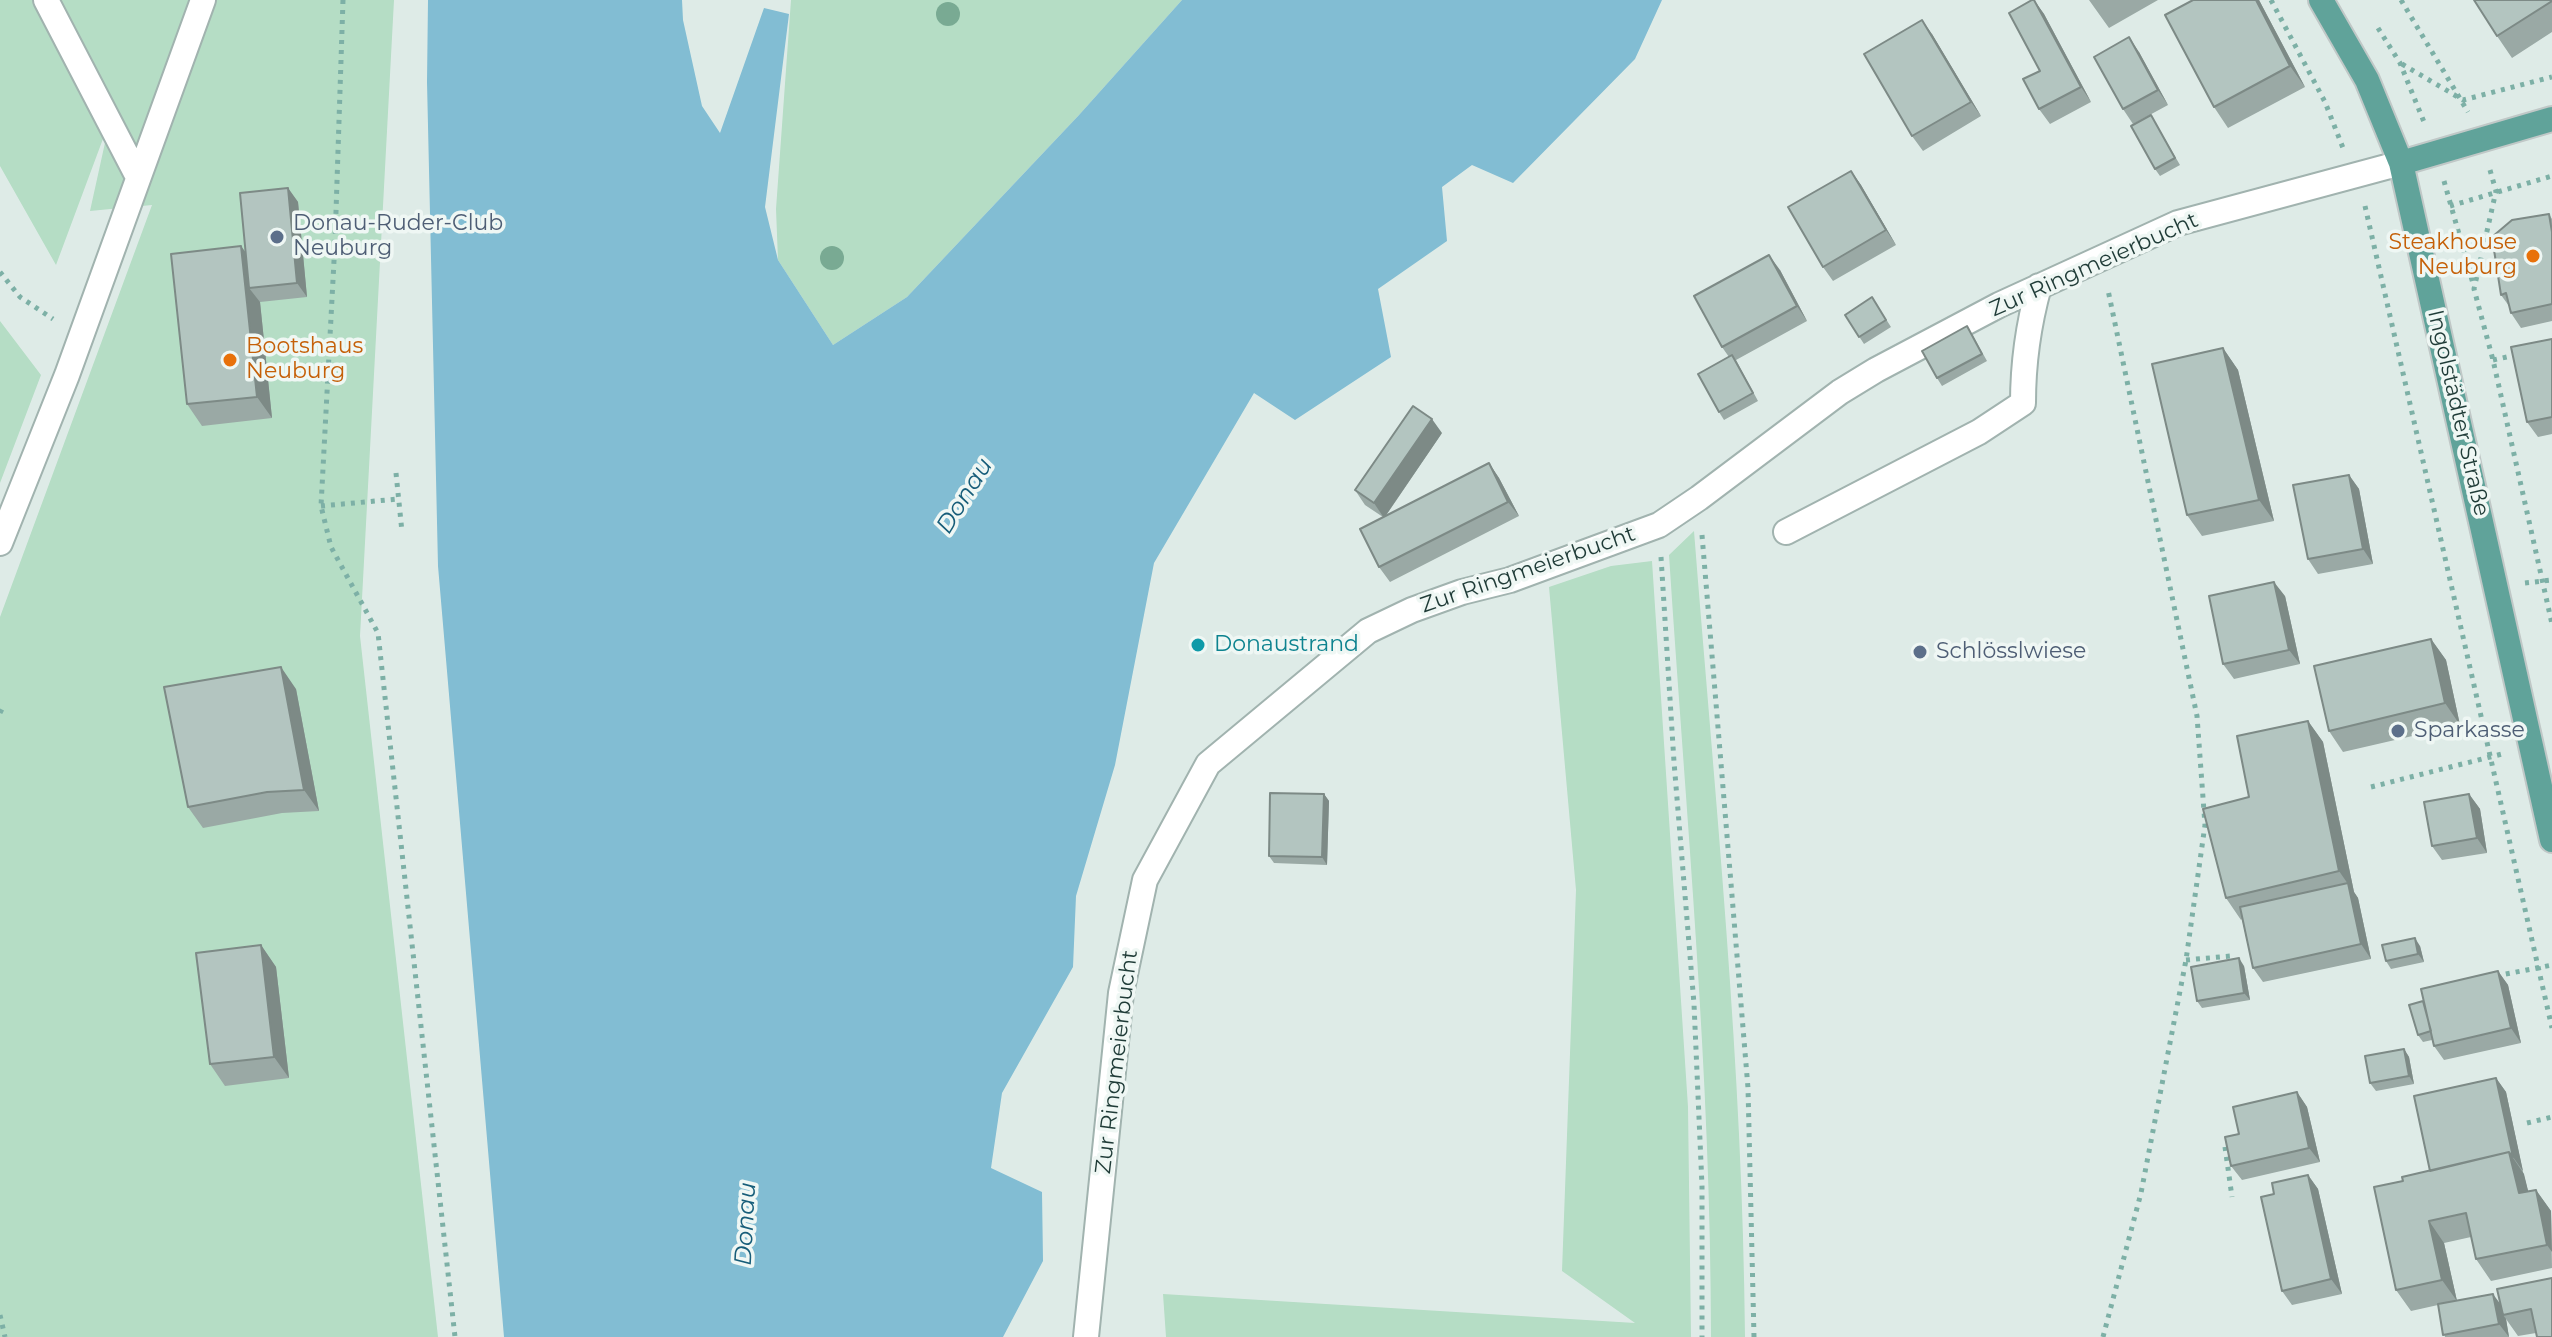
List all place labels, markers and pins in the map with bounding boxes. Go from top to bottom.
place label: Donau-Ruder-Club Neuburg [293,211,503,262]
marker: Donau-Ruder-Club Neuburg [268,228,286,246]
place label: Steakhouse Neuburg [2388,230,2517,282]
marker: Steakhouse Neuburg [2524,247,2542,265]
place label: Bootshaus Neuburg [246,334,363,386]
marker: Bootshaus Neuburg [221,351,239,369]
place label: Donaustrand [1214,632,1359,658]
marker: Donaustrand [1189,636,1207,654]
place label: Schlösslwiese [1936,639,2086,665]
marker: Schlösslwiese [1911,643,1929,661]
place label: Sparkasse [2414,718,2525,744]
marker: Sparkasse [2389,722,2407,740]

